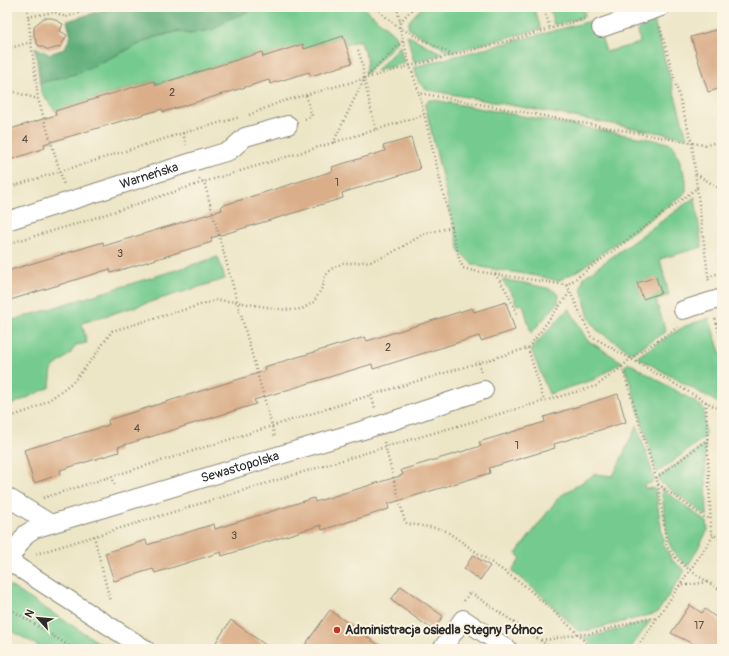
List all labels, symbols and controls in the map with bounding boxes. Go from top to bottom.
house number: 2 [169,86,175,99]
house number: 4 [22,133,29,146]
street label: Warneńska [118,159,180,193]
house number: 1 [335,176,339,189]
house number: 3 [117,247,123,260]
house number: 2 [385,341,391,354]
house number: 4 [134,422,141,435]
house number: 1 [515,439,519,452]
street label: Sewastopolska [199,448,281,486]
house number: 3 [231,529,237,542]
north arrow [18,598,58,638]
text: N [22,607,37,620]
house number: 17 [694,619,704,632]
place label: Administracja osiedla Stegny Północ [345,622,544,638]
marker: Administracja osiedla Stegny Północ [332,625,342,635]

